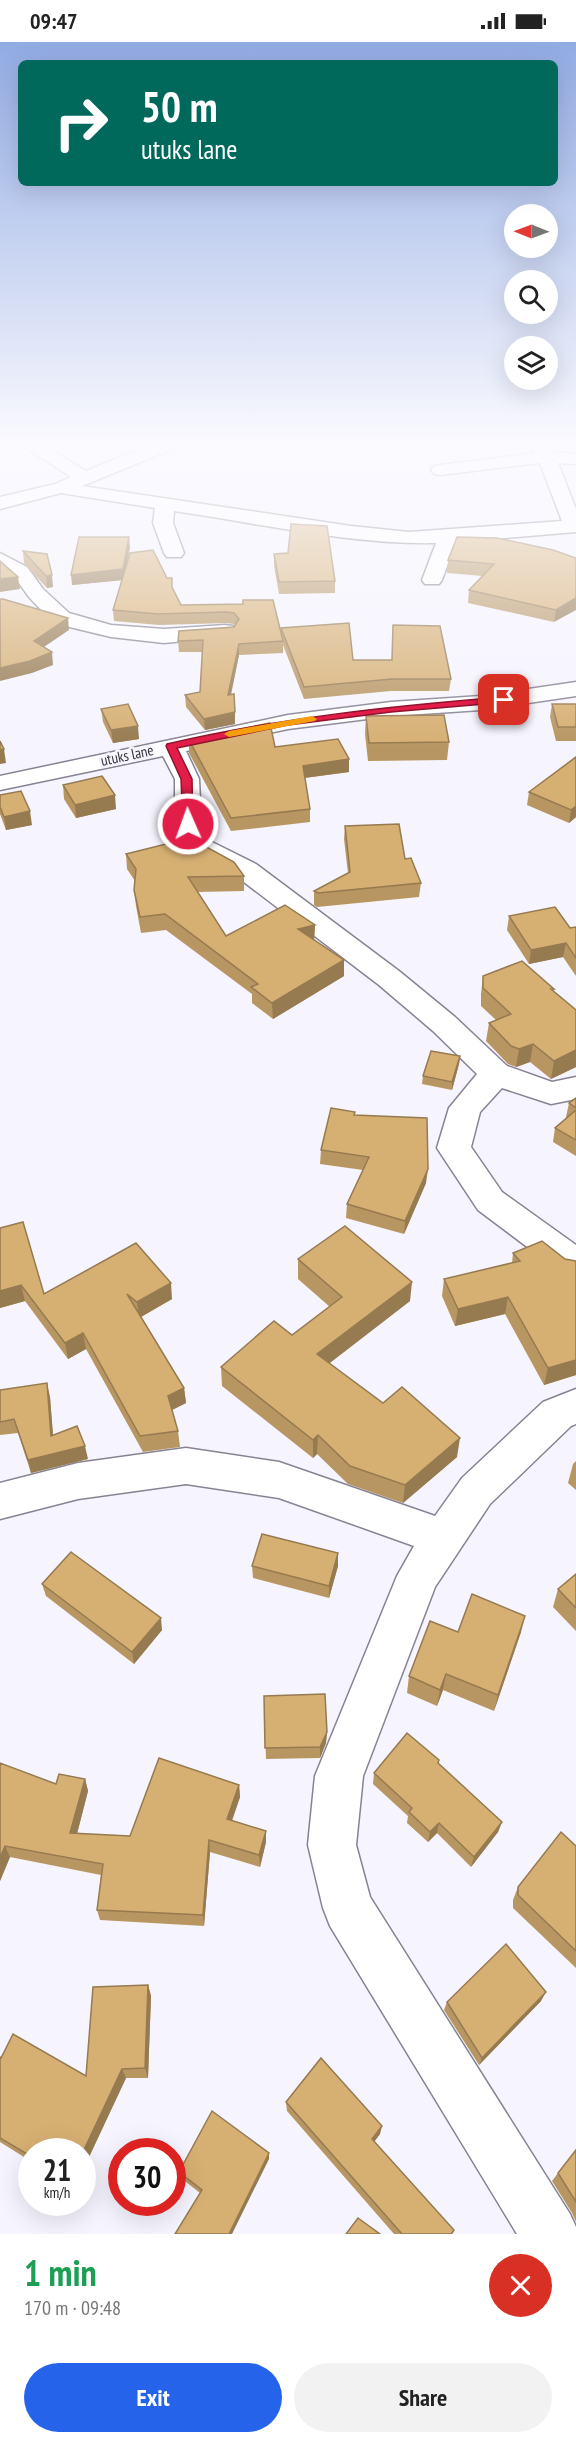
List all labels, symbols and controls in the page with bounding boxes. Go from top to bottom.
text: 09:47 [30,7,78,35]
text: 50 m [141,79,218,134]
icon: right [42,84,120,162]
text: utuks lane [141,132,237,166]
north arrow [504,204,558,258]
map controls [504,204,558,390]
button: search [504,270,558,324]
button: layers [504,336,558,390]
pin [478,674,529,725]
icon: arrive [487,683,520,716]
street label: utuks lane [99,740,155,770]
position arrow [156,792,220,856]
speed limit sign: 30 [108,2138,186,2216]
text: 21 [43,2150,71,2189]
text: km/h [44,2183,70,2202]
text: 1 min [24,2249,97,2296]
button: close [489,2254,552,2317]
text: 170 m · 09:48 [24,2295,121,2321]
button: Exit [24,2363,282,2432]
button: Share [294,2363,552,2432]

